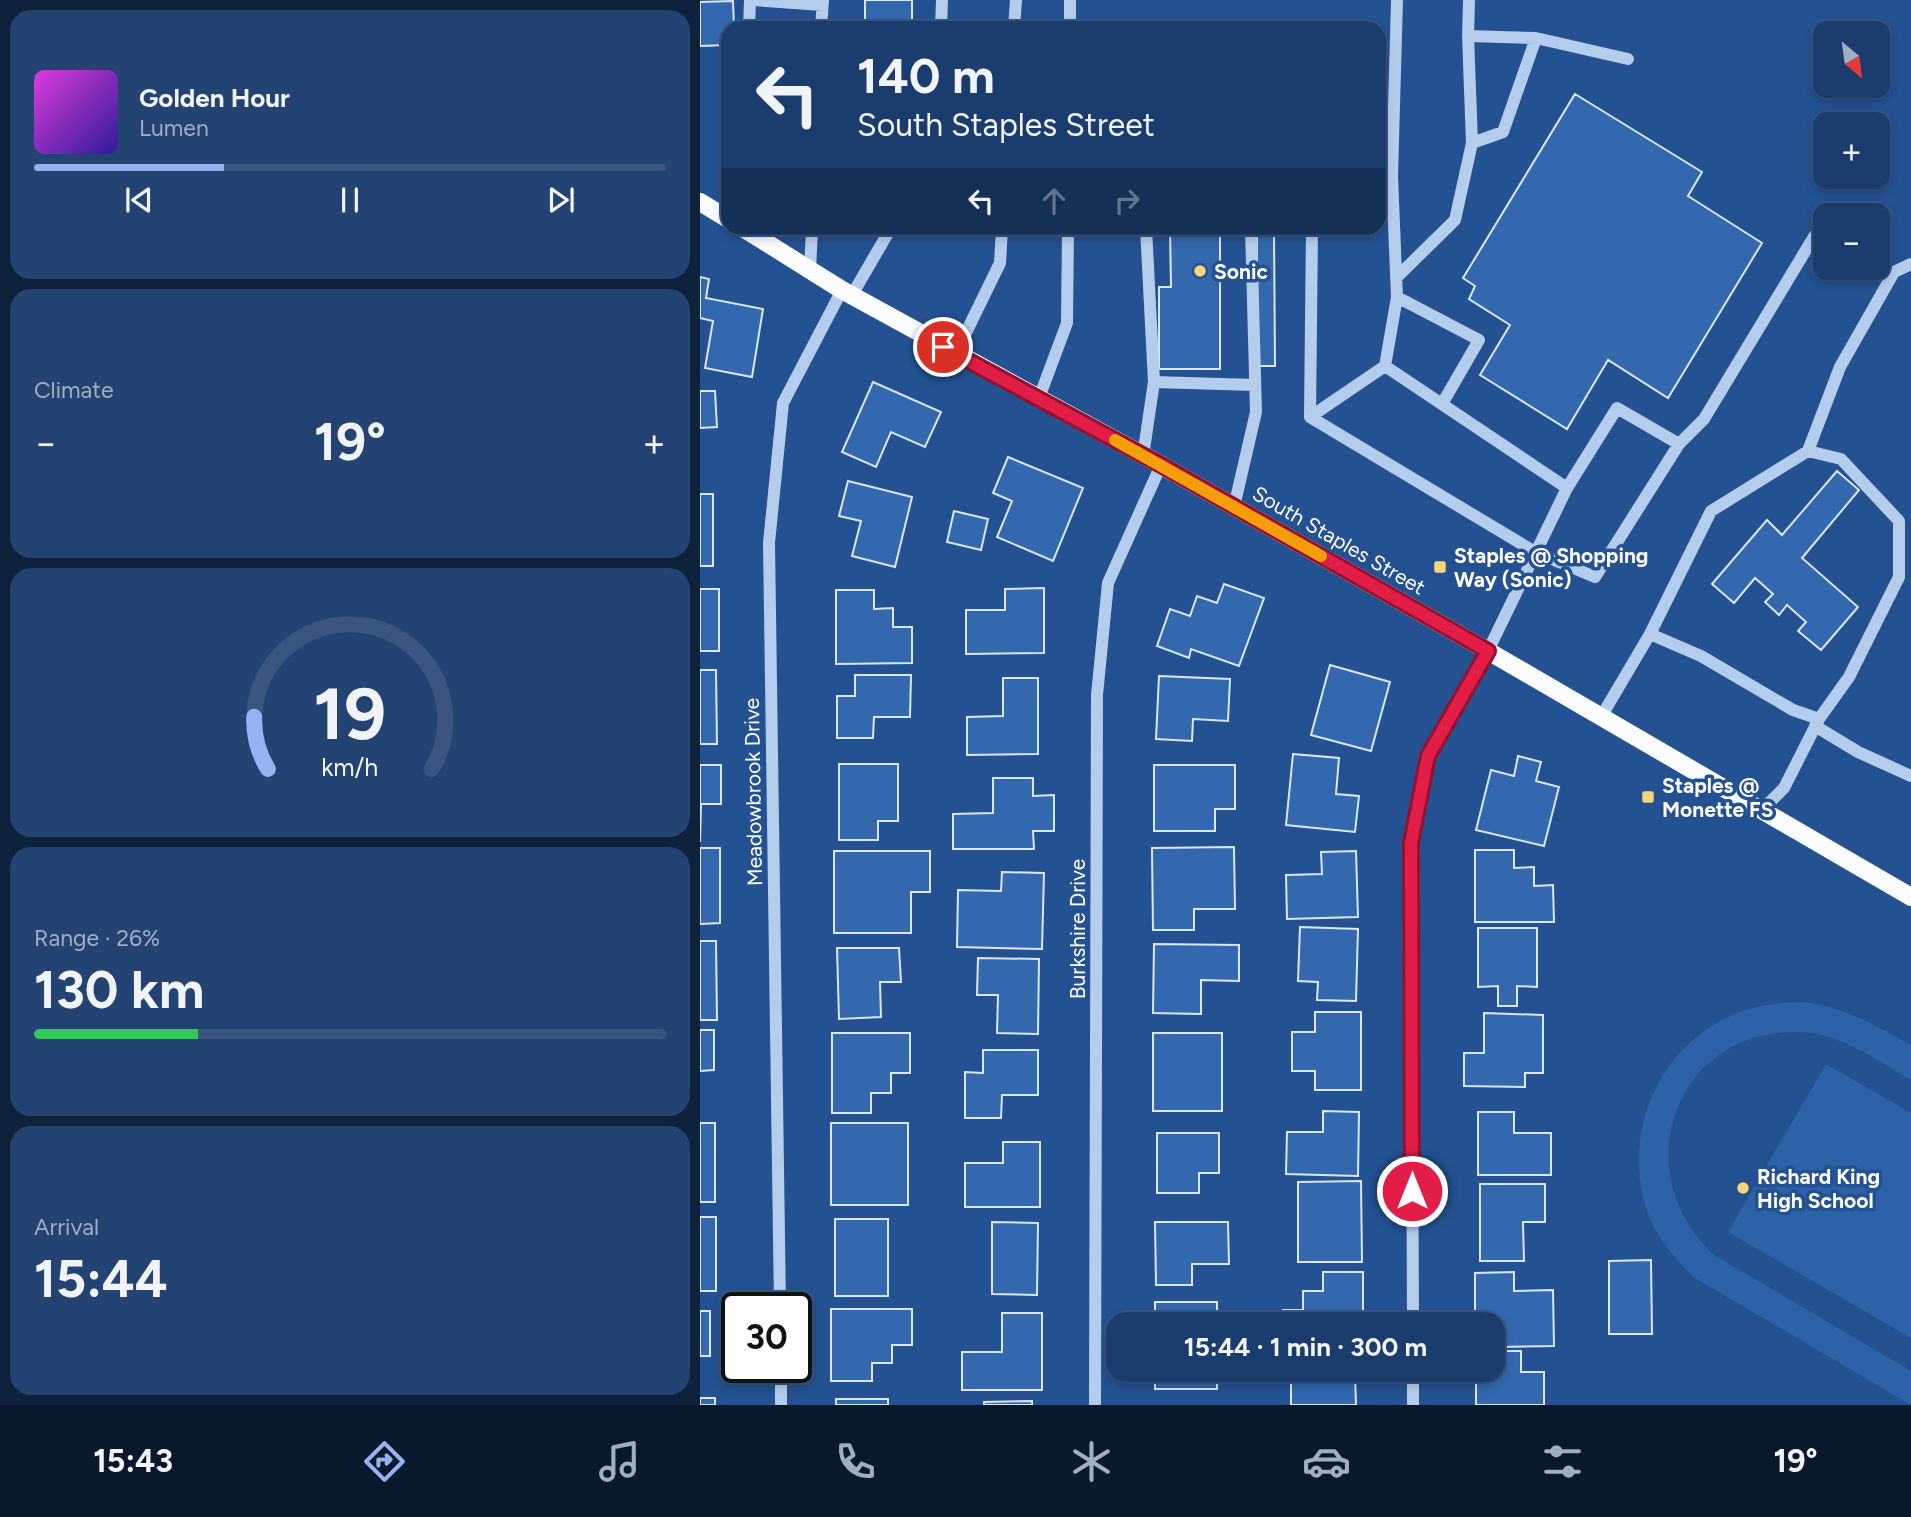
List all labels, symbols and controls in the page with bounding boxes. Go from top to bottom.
north arrow [1813,21,1890,98]
map controls [1813,21,1890,280]
text: 140 m [857,46,995,105]
icon: left [742,49,833,140]
text: Golden Hour [139,82,290,114]
text: South Staples Street [857,106,1155,144]
button: + [1813,112,1890,189]
text: Lumen [139,114,209,142]
icon: previous [120,181,158,219]
icon: pause [331,181,369,219]
icon: next [542,181,580,219]
icon: left [962,182,1000,220]
icon: ahead [1035,182,1073,220]
icon: right [1108,182,1146,220]
button: − [1813,203,1890,280]
place label: Sonic [1214,259,1268,284]
marker: Sonic [1192,263,1208,279]
pin [913,317,973,377]
icon: arrive [924,328,962,366]
text: Climate [34,376,113,404]
text: 19° [314,411,386,473]
text: − [34,420,58,466]
text: + [642,420,666,466]
street label: South Staples Street [1248,480,1430,600]
place label: Staples @ Shopping Way (Sonic) [1454,543,1648,592]
marker: Staples @ Shopping Way (Sonic) [1432,559,1448,575]
text: 19 [314,670,386,757]
street label: Meadowbrook Drive [739,698,767,886]
text: km/h [321,751,379,781]
place label: Staples @ Monette FS [1662,773,1773,822]
marker: Staples @ Monette FS [1640,789,1656,805]
street label: Burkshire Drive [1065,859,1090,999]
text: Range · 26% [34,924,160,952]
text: 130 km [34,959,204,1021]
position arrow [1375,1154,1449,1228]
place label: Richard King High School [1757,1164,1880,1213]
marker: Richard King High School [1735,1180,1751,1196]
text: Arrival [34,1213,99,1241]
text: 15:44 [34,1248,168,1310]
speed limit sign: 30 [721,1292,812,1383]
text: 15:44 · 1 min · 300 m [1184,1331,1427,1363]
icon: directions [360,1437,409,1486]
icon: music [595,1437,644,1486]
icon: phone [831,1437,880,1486]
icon: climate [1067,1437,1116,1486]
icon: car [1302,1437,1351,1486]
icon: filters [1538,1437,1587,1486]
text: 15:43 [93,1442,173,1480]
text: 19° [1773,1442,1818,1480]

